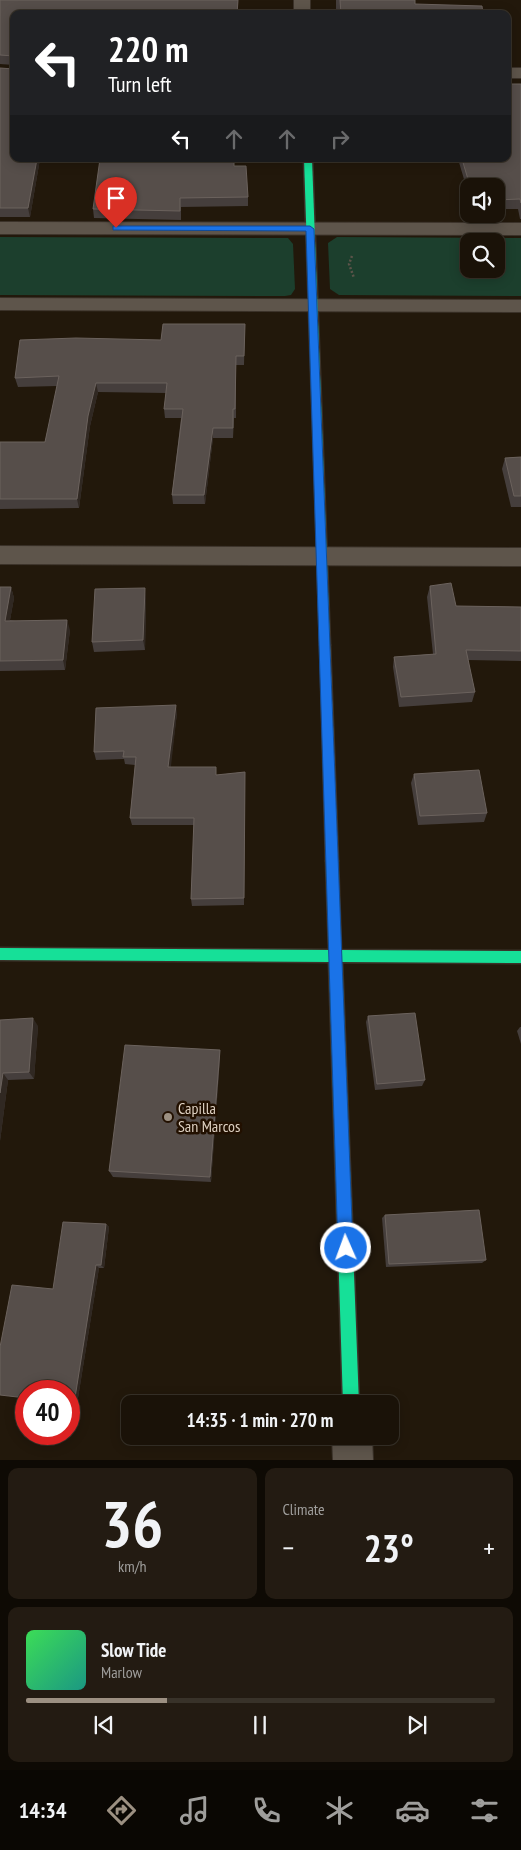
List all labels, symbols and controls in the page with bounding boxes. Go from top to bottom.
text: 220 m [108,26,189,72]
icon: left [25,30,90,95]
text: Turn left [108,70,172,98]
icon: left [167,125,195,153]
icon: ahead [220,125,248,153]
icon: ahead [273,125,301,153]
icon: right [326,125,354,153]
pin [95,177,137,228]
map controls [460,178,505,278]
button: sound [460,178,505,223]
icon: arrive [102,184,130,212]
button: search [460,233,505,278]
place label: Capilla San Marcos [178,1098,240,1136]
marker: Capilla San Marcos [162,1111,174,1123]
position arrow [319,1221,371,1273]
speed limit sign: 40 [15,1380,80,1445]
text: 14:35 · 1 min · 270 m [187,1408,333,1432]
text: 36 [101,1481,163,1565]
text: Climate [283,1499,325,1519]
text: 23° [364,1523,414,1572]
text: − [283,1529,294,1566]
text: + [483,1529,495,1566]
text: km/h [118,1556,146,1576]
text: Slow Tide [101,1638,166,1662]
text: Marlow [101,1662,142,1682]
icon: previous [90,1711,118,1739]
icon: pause [246,1711,274,1739]
icon: next [403,1711,431,1739]
icon: directions [104,1793,139,1828]
icon: music [177,1793,212,1828]
icon: phone [249,1793,284,1828]
icon: climate [322,1793,357,1828]
icon: car [395,1793,430,1828]
icon: filters [467,1793,502,1828]
text: 14:34 [19,1796,66,1824]

